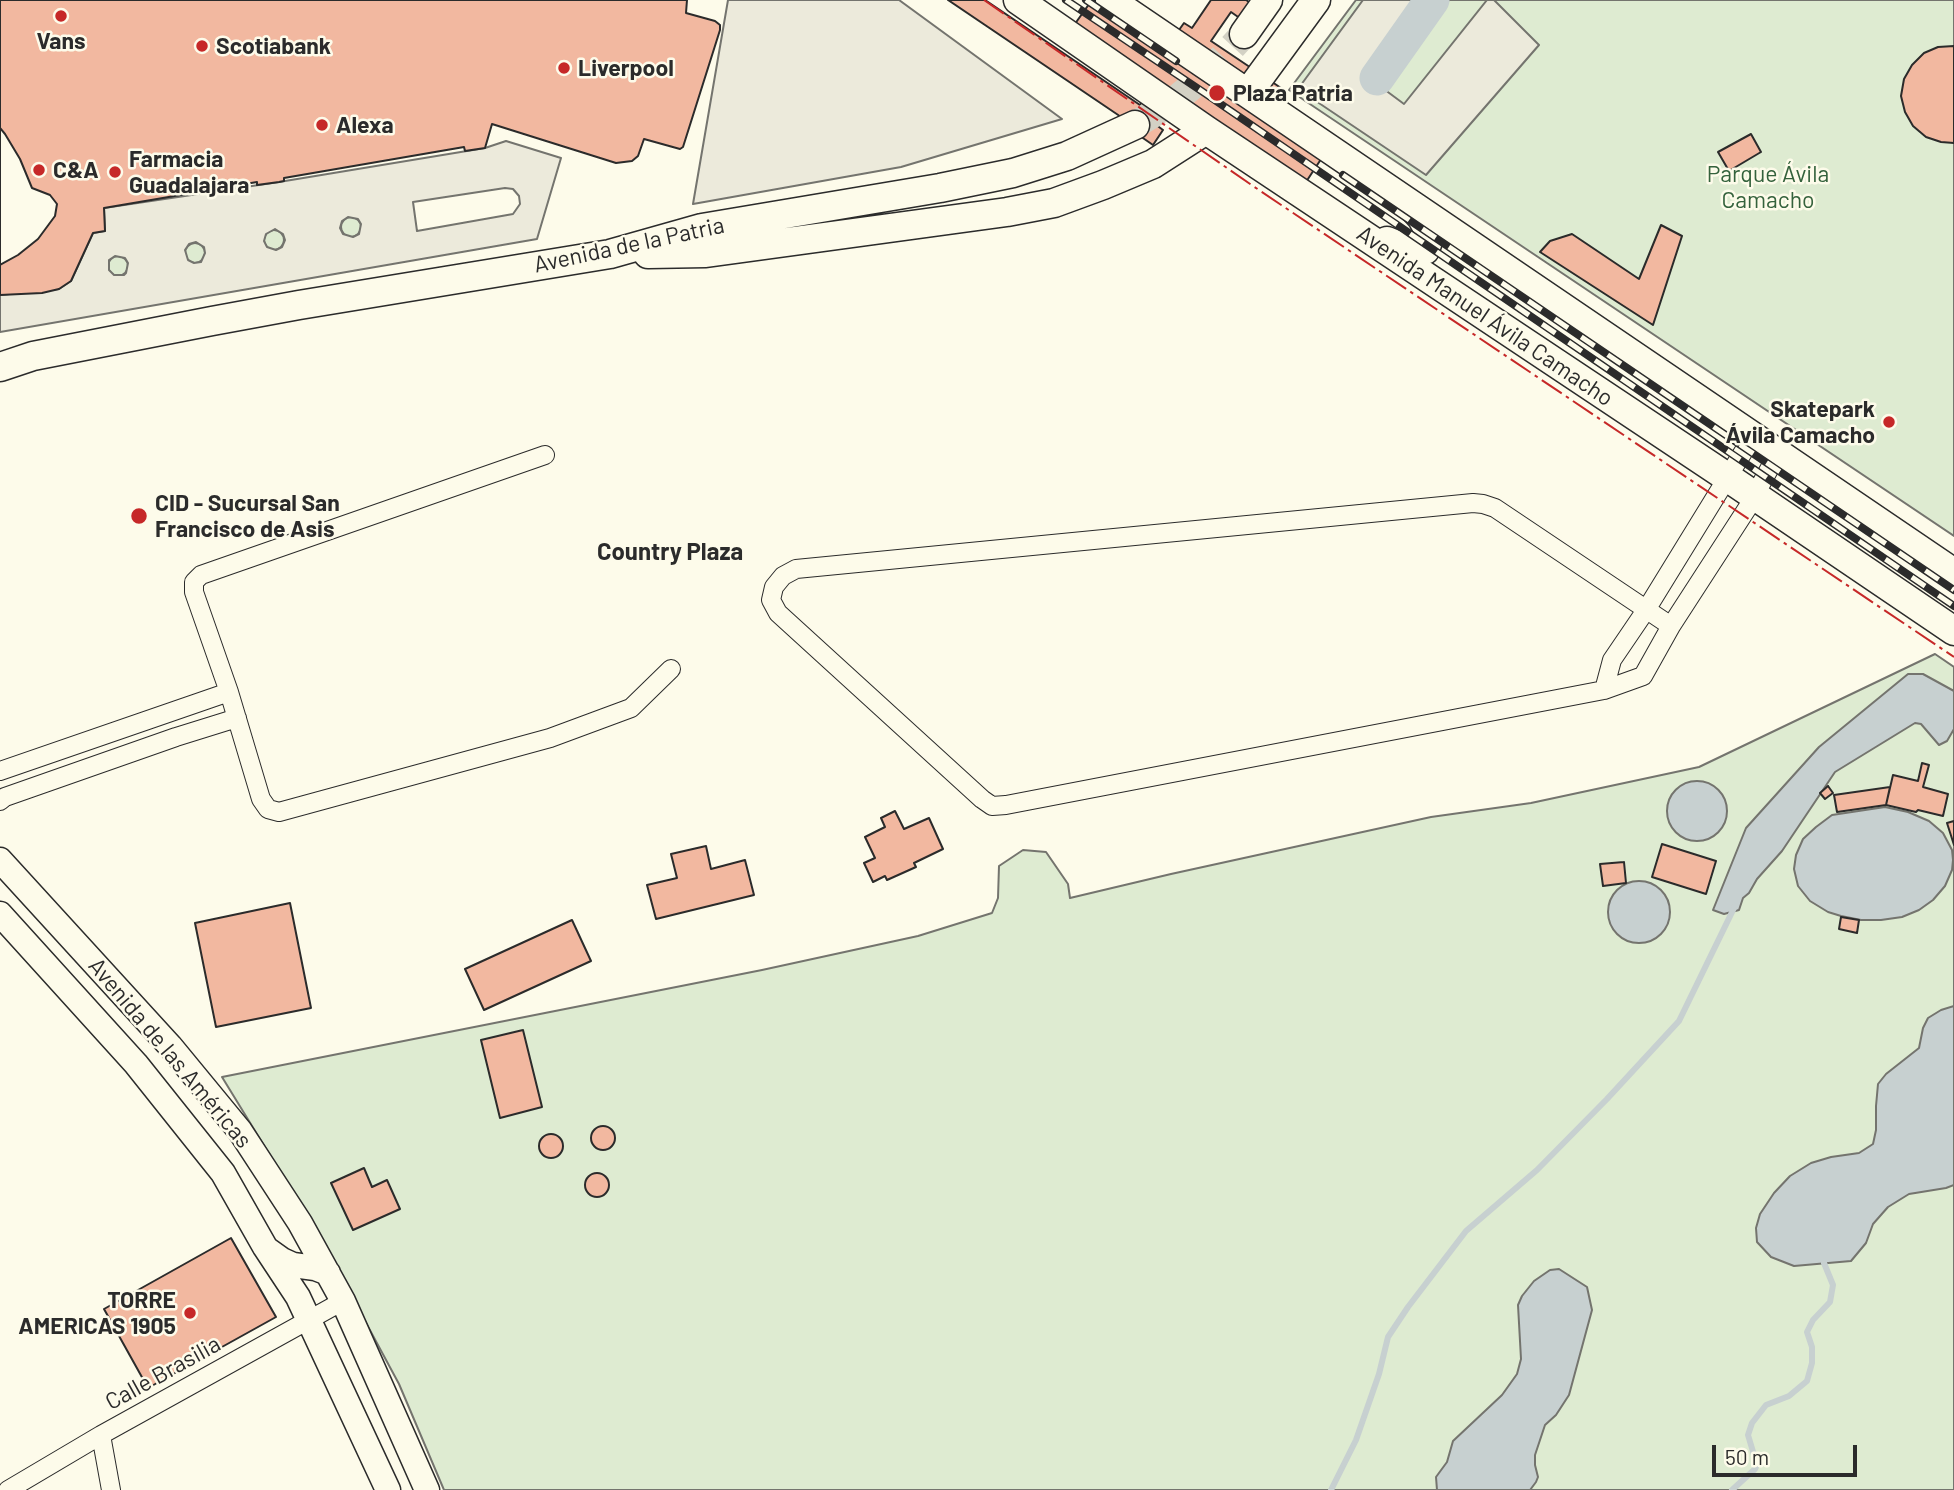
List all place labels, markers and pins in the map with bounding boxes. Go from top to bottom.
marker: Vans [53,8,69,24]
place label: Vans [36,27,86,55]
place label: Scotiabank [216,32,331,60]
marker: Scotiabank [194,38,210,54]
place label: Liverpool [578,54,674,82]
marker: Liverpool [556,60,572,76]
place label: Plaza Patria [1233,79,1353,107]
marker: Plaza Patria [1207,83,1227,103]
place label: Alexa [336,111,394,139]
marker: Alexa [314,117,330,133]
place label: Farmacia Guadalajara [129,145,249,199]
place label: C&A [53,156,99,184]
marker: C&A [31,162,47,178]
marker: Farmacia Guadalajara [107,164,123,180]
place label: Skatepark Ávila Camacho [1726,395,1875,449]
marker: Skatepark Ávila Camacho [1881,414,1897,430]
place label: CID - Sucursal San Francisco de Asis [155,489,340,543]
marker: CID - Sucursal San Francisco de Asis [129,506,149,526]
place label: TORRE AMERICAS 1905 [18,1286,176,1340]
marker: TORRE AMERICAS 1905 [182,1305,198,1321]

